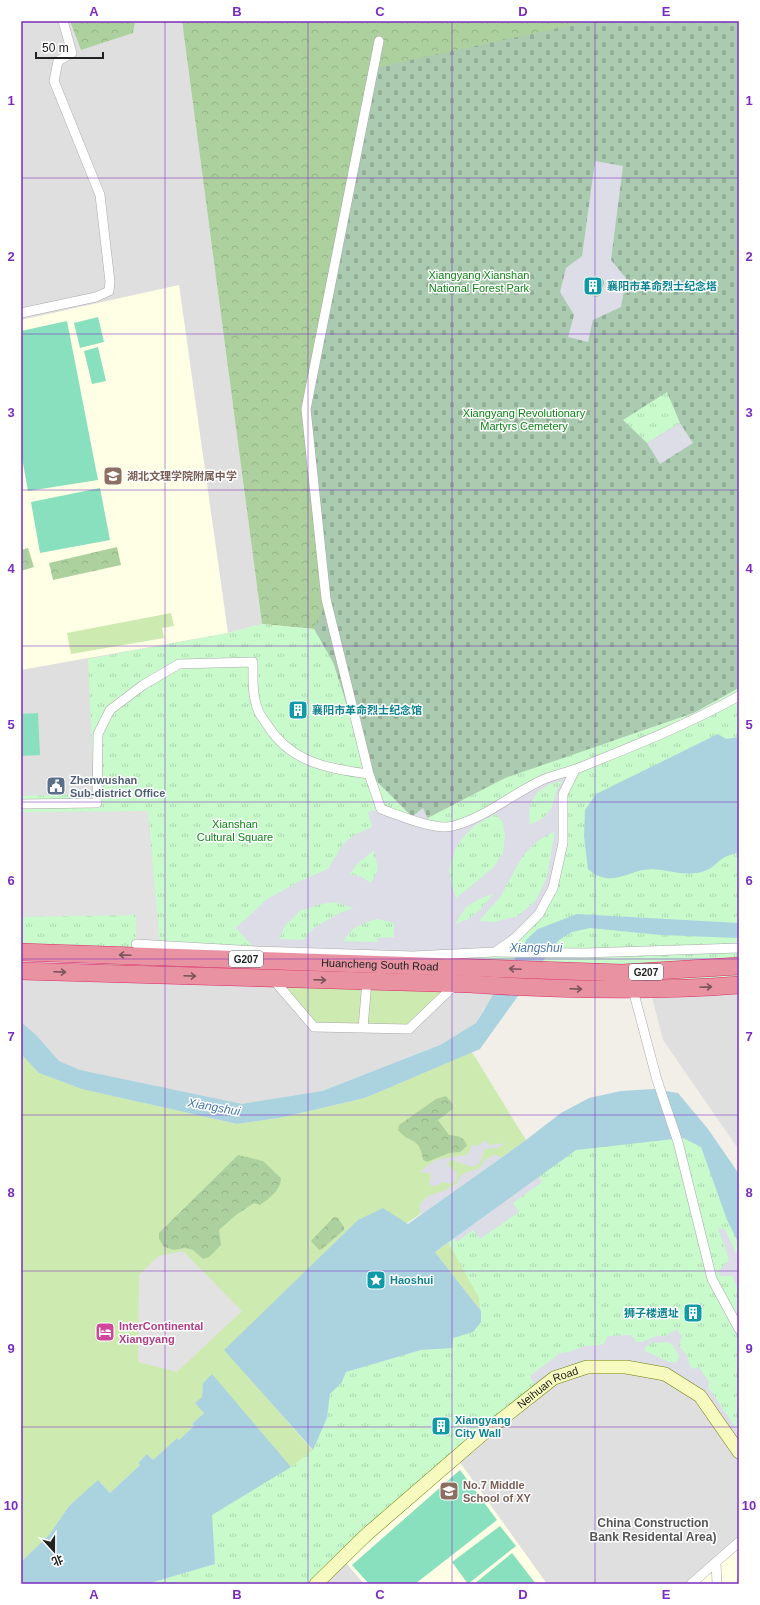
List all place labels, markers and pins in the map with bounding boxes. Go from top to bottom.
building icon: 襄阳市革命烈士纪念塔 [582,275,604,297]
place label: 襄阳市革命烈士纪念塔 [607,280,717,292]
school or university icon: 湖北文理学院附属中学 [102,465,124,487]
place label: 湖北文理学院附属中学 [127,470,237,482]
building icon: 襄阳市革命烈士纪念馆 [287,699,309,721]
place label: 襄阳市革命烈士纪念馆 [312,704,422,716]
place label: Zhenwushan Sub-district Office [70,774,165,799]
public building icon: Zhenwushan Sub-district Office [45,775,67,797]
place icon: Haoshui [365,1269,387,1291]
place label: Haoshui [390,1274,433,1286]
building icon: 狮子楼遗址 [682,1302,704,1324]
place label: 狮子楼遗址 [624,1307,679,1319]
place label: InterContinental Xiangyang [119,1320,203,1345]
hotel icon: InterContinental Xiangyang [94,1321,116,1343]
place label: Xiangyang City Wall [455,1414,511,1439]
building icon: Xiangyang City Wall [430,1415,452,1437]
place label: No.7 Middle School of XY [463,1479,532,1504]
school or university icon: No.7 Middle School of XY [438,1480,460,1502]

